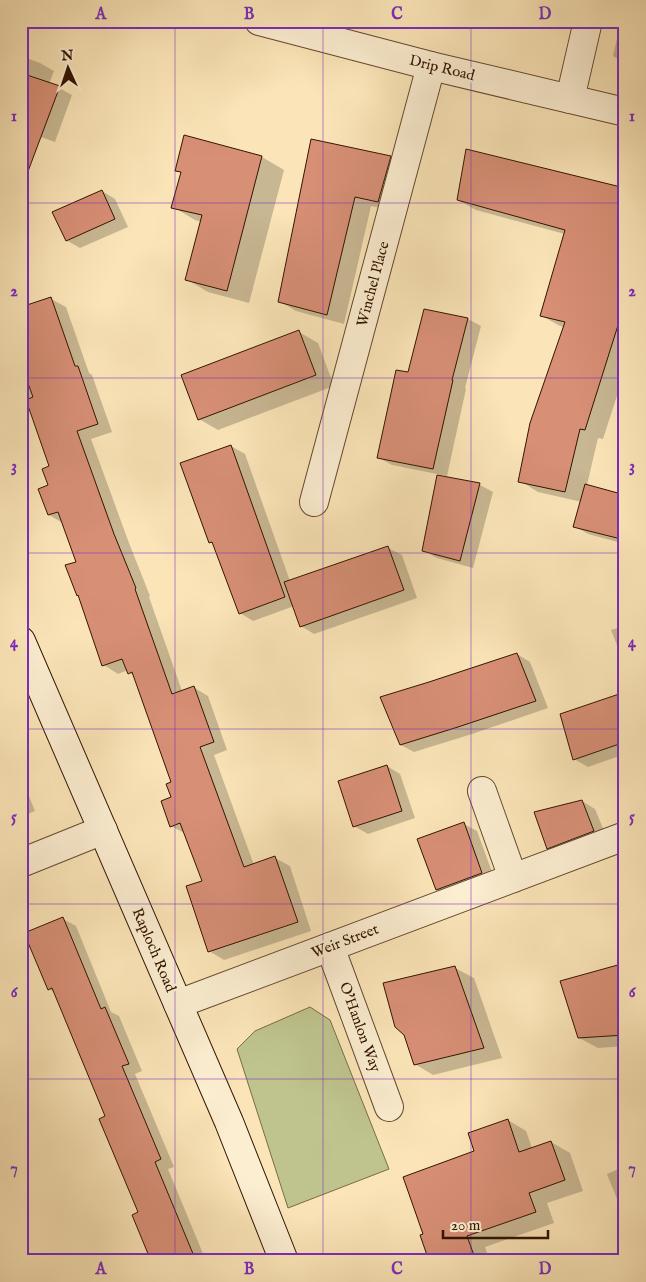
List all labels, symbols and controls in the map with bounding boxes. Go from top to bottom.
text: A [95,5,108,25]
text: B [244,5,255,25]
text: C [391,5,403,25]
text: D [539,5,552,25]
north arrow [42,42,92,92]
text: N [60,47,74,65]
street label: Drip Road [407,51,478,86]
text: 1 [11,107,17,127]
text: 1 [629,107,635,127]
street label: Winchel Place [352,239,394,329]
text: 2 [10,282,18,302]
text: 2 [628,282,636,302]
text: 3 [11,457,17,477]
text: 3 [629,457,635,477]
text: 4 [10,633,19,653]
text: 4 [628,633,637,653]
text: 5 [11,808,17,828]
text: 5 [629,808,635,828]
street label: Raploch Road [128,905,181,996]
street label: Weir Street [309,919,381,963]
street label: O'Hanlon Way [335,979,385,1075]
text: 6 [11,983,19,1003]
text: 6 [629,983,637,1003]
text: 7 [10,1159,18,1179]
text: 7 [628,1159,636,1179]
scale bar [443,1207,548,1239]
text: 20 m [451,1216,481,1235]
text: A [95,1260,108,1280]
text: B [244,1260,255,1280]
text: C [391,1260,403,1280]
text: D [539,1260,552,1280]

